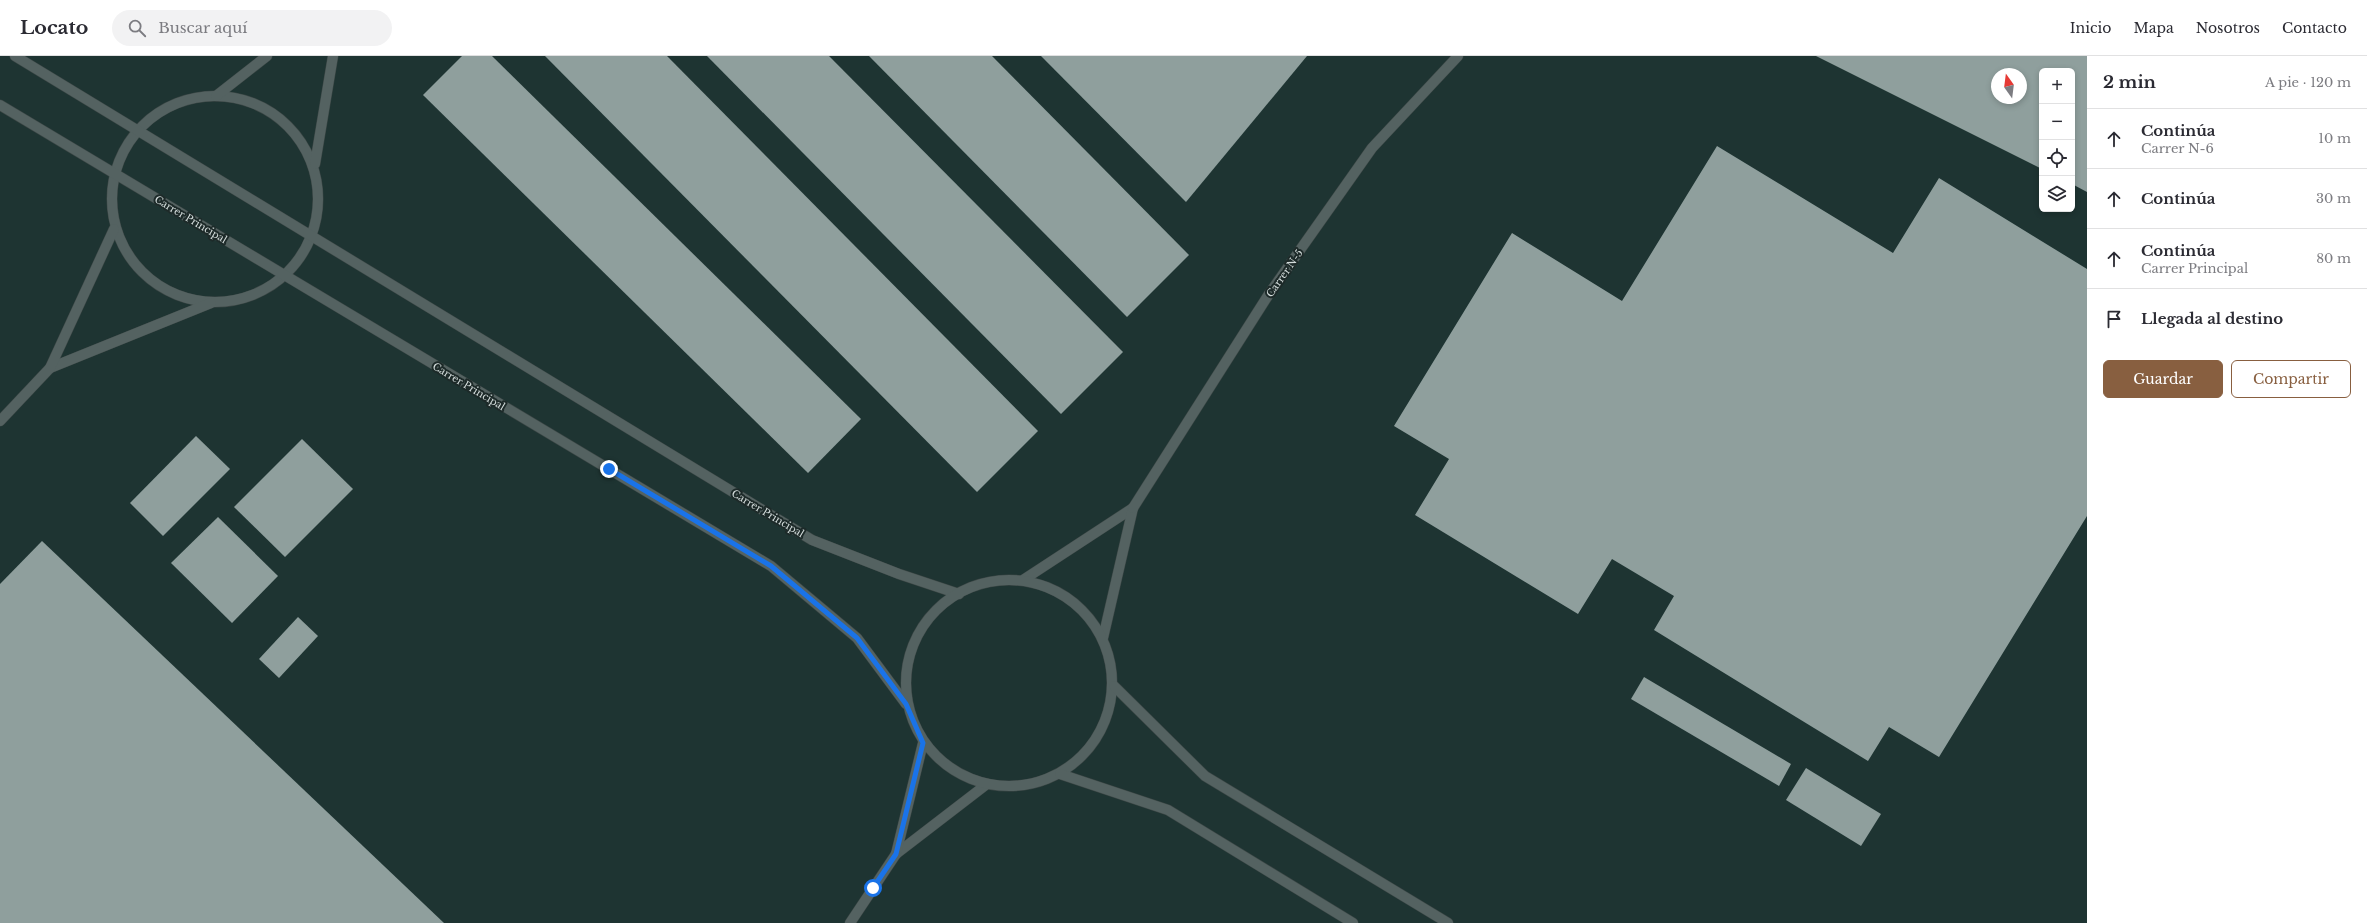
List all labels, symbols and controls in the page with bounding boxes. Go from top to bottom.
search box [112,10,392,46]
text: Locato [20,16,88,39]
icon: search [126,17,148,39]
text: Buscar aquí [158,18,247,37]
text: Inicio [2070,19,2111,37]
text: Mapa [2133,19,2174,37]
text: Nosotros [2196,19,2260,37]
text: Contacto [2282,19,2347,37]
north arrow [1991,68,2027,104]
map controls [2039,68,2075,212]
button: + [2039,68,2075,104]
text: 2 min [2103,72,2156,93]
text: A pie · 120 m [2265,74,2351,91]
button: − [2039,104,2075,140]
text: Continúa [2141,121,2215,140]
icon: ahead [2103,128,2125,150]
text: 10 m [2318,130,2351,147]
button: locate [2039,140,2075,176]
text: Carrer N-6 [2141,140,2214,157]
button: layers [2039,176,2075,212]
icon: ahead [2103,188,2125,210]
text: Continúa [2141,189,2215,208]
text: 30 m [2316,190,2351,207]
street label: Carrer Principal [152,193,229,246]
text: Continúa [2141,241,2215,260]
street label: Carrer N-5 [1263,247,1306,300]
icon: ahead [2103,248,2125,270]
text: 80 m [2316,250,2351,267]
text: Carrer Principal [2141,260,2248,277]
icon: arrive [2103,308,2125,330]
text: Llegada al destino [2141,309,2283,328]
street label: Carrer Principal [430,360,507,413]
button: Guardar [2103,360,2223,398]
button: Compartir [2231,360,2351,398]
route end [600,460,618,478]
street label: Carrer Principal [729,487,806,540]
route start [864,879,882,897]

